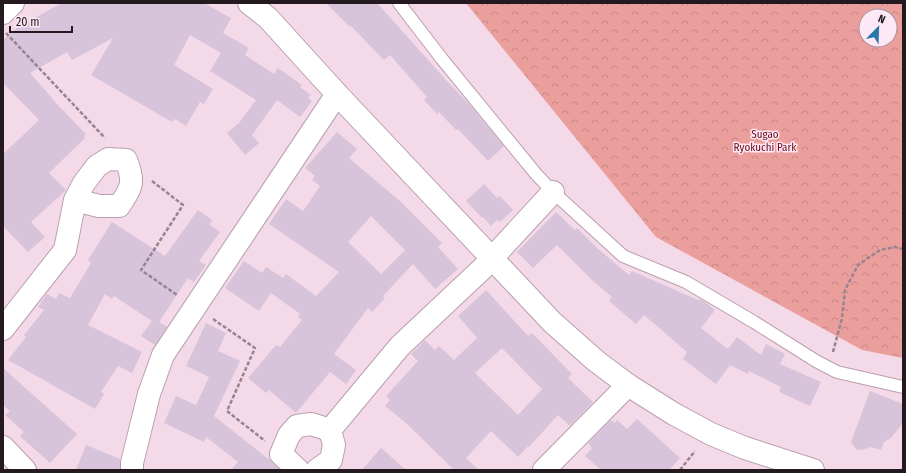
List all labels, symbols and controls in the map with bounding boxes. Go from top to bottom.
scale bar [10,8,72,34]
north arrow [858,8,898,48]
text: N [876,12,887,27]
text: 20 m [16,15,40,29]
park label: Sugao Ryokuchi Park [734,128,797,154]

